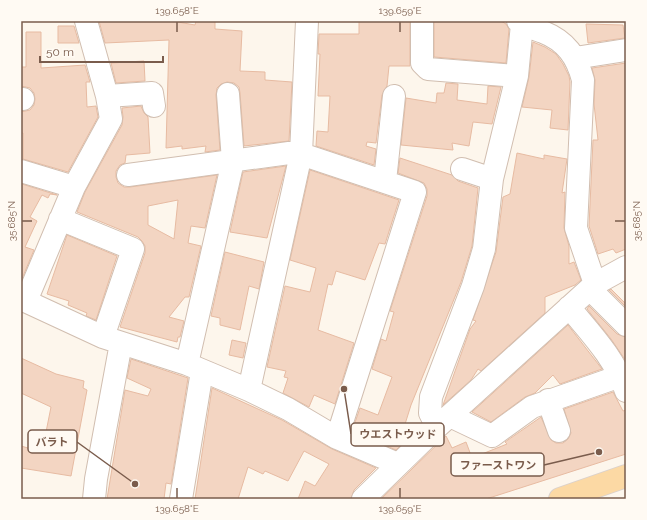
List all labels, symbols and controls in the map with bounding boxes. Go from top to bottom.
text: 139.658°E [155,5,199,16]
text: 139.659°E [378,5,422,16]
scale bar [40,38,163,64]
text: 50 m [46,45,74,59]
text: 35.685°N [6,201,17,241]
text: 35.685°N [631,201,642,241]
callout: ウエストウッド [351,423,444,446]
text: ウエストウッド [360,428,437,441]
callout: バラト [28,430,77,453]
text: バラト [36,436,69,449]
callout: ファーストワン [451,453,544,476]
text: ファーストワン [460,459,536,472]
text: 139.658°E [155,503,199,514]
text: 139.659°E [378,503,422,514]

